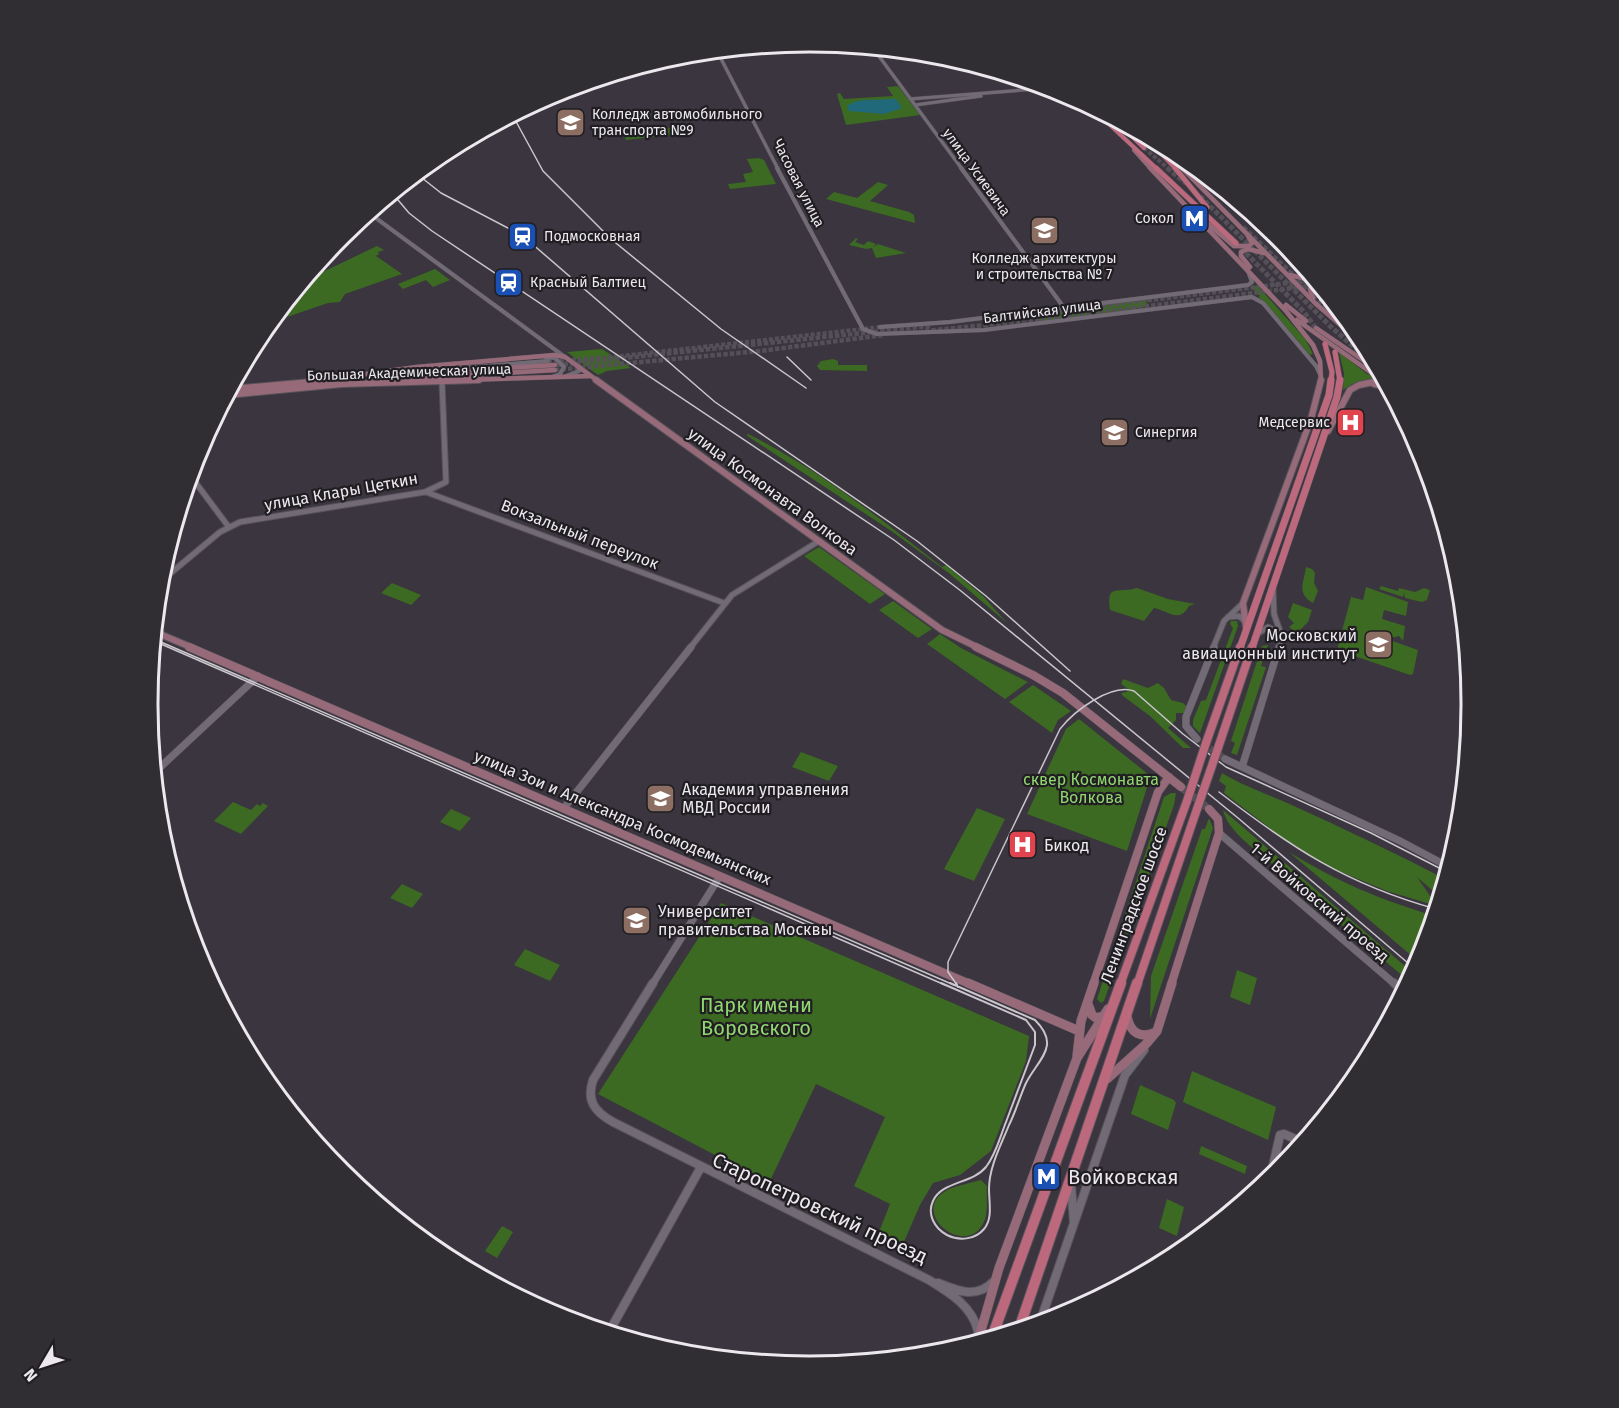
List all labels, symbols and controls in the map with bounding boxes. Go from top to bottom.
school or university icon: Колледж автомобильного транспорта №9 [555,106,587,138]
place label: Колледж автомобильного транспорта №9 [592,106,762,139]
street label: улица Усиевича [939,125,1014,219]
street label: Часовая улица [769,136,828,230]
metro station icon: Сокол [1179,202,1211,234]
place label: Сокол [1135,210,1174,227]
school or university icon: Колледж архитектуры и строительства № 7 [1028,215,1060,247]
station icon: Подмосковная [507,220,539,252]
place label: Подмосковная [544,228,640,245]
place label: Колледж архитектуры и строительства № 7 [972,250,1116,283]
station icon: Красный Балтиец [493,266,525,298]
place label: Красный Балтиец [530,274,646,291]
street label: Балтийская улица [982,296,1102,327]
street label: Большая Академическая улица [306,360,512,385]
hospital icon: Медсервис [1335,406,1367,438]
place label: Медсервис [1258,414,1330,431]
school or university icon: Синергия [1098,416,1130,448]
street label: улица Космонавта Волкова [684,424,861,559]
place label: Синергия [1135,424,1197,441]
street label: улица Клары Цеткин [263,469,419,514]
street label: Вокзальный переулок [498,496,662,574]
place label: Московский авиационный институт [1182,626,1358,663]
school or university icon: Московский авиационный институт [1362,628,1394,660]
street label: улица Зои и Александра Космодемьянских [472,746,774,889]
park label: сквер Космонавта Волкова [1023,770,1159,807]
place label: Академия управления МВД России [682,780,849,817]
school or university icon: Академия управления МВД России [645,782,677,814]
street label: Ленинградское шоссе [1096,824,1171,986]
hospital icon: Бикод [1007,829,1039,861]
place label: Бикод [1044,836,1089,855]
street label: 1-й Войковский проезд [1246,839,1393,966]
place label: Университет правительства Москвы [658,902,832,939]
school or university icon: Университет правительства Москвы [621,904,653,936]
park label: Парк имени Воровского [700,993,812,1040]
street label: Старопетровский проезд [709,1148,931,1268]
metro station icon: Войковская [1031,1161,1063,1193]
place label: Войковская [1068,1165,1178,1189]
north arrow [12,1336,72,1396]
text: N [20,1365,41,1385]

